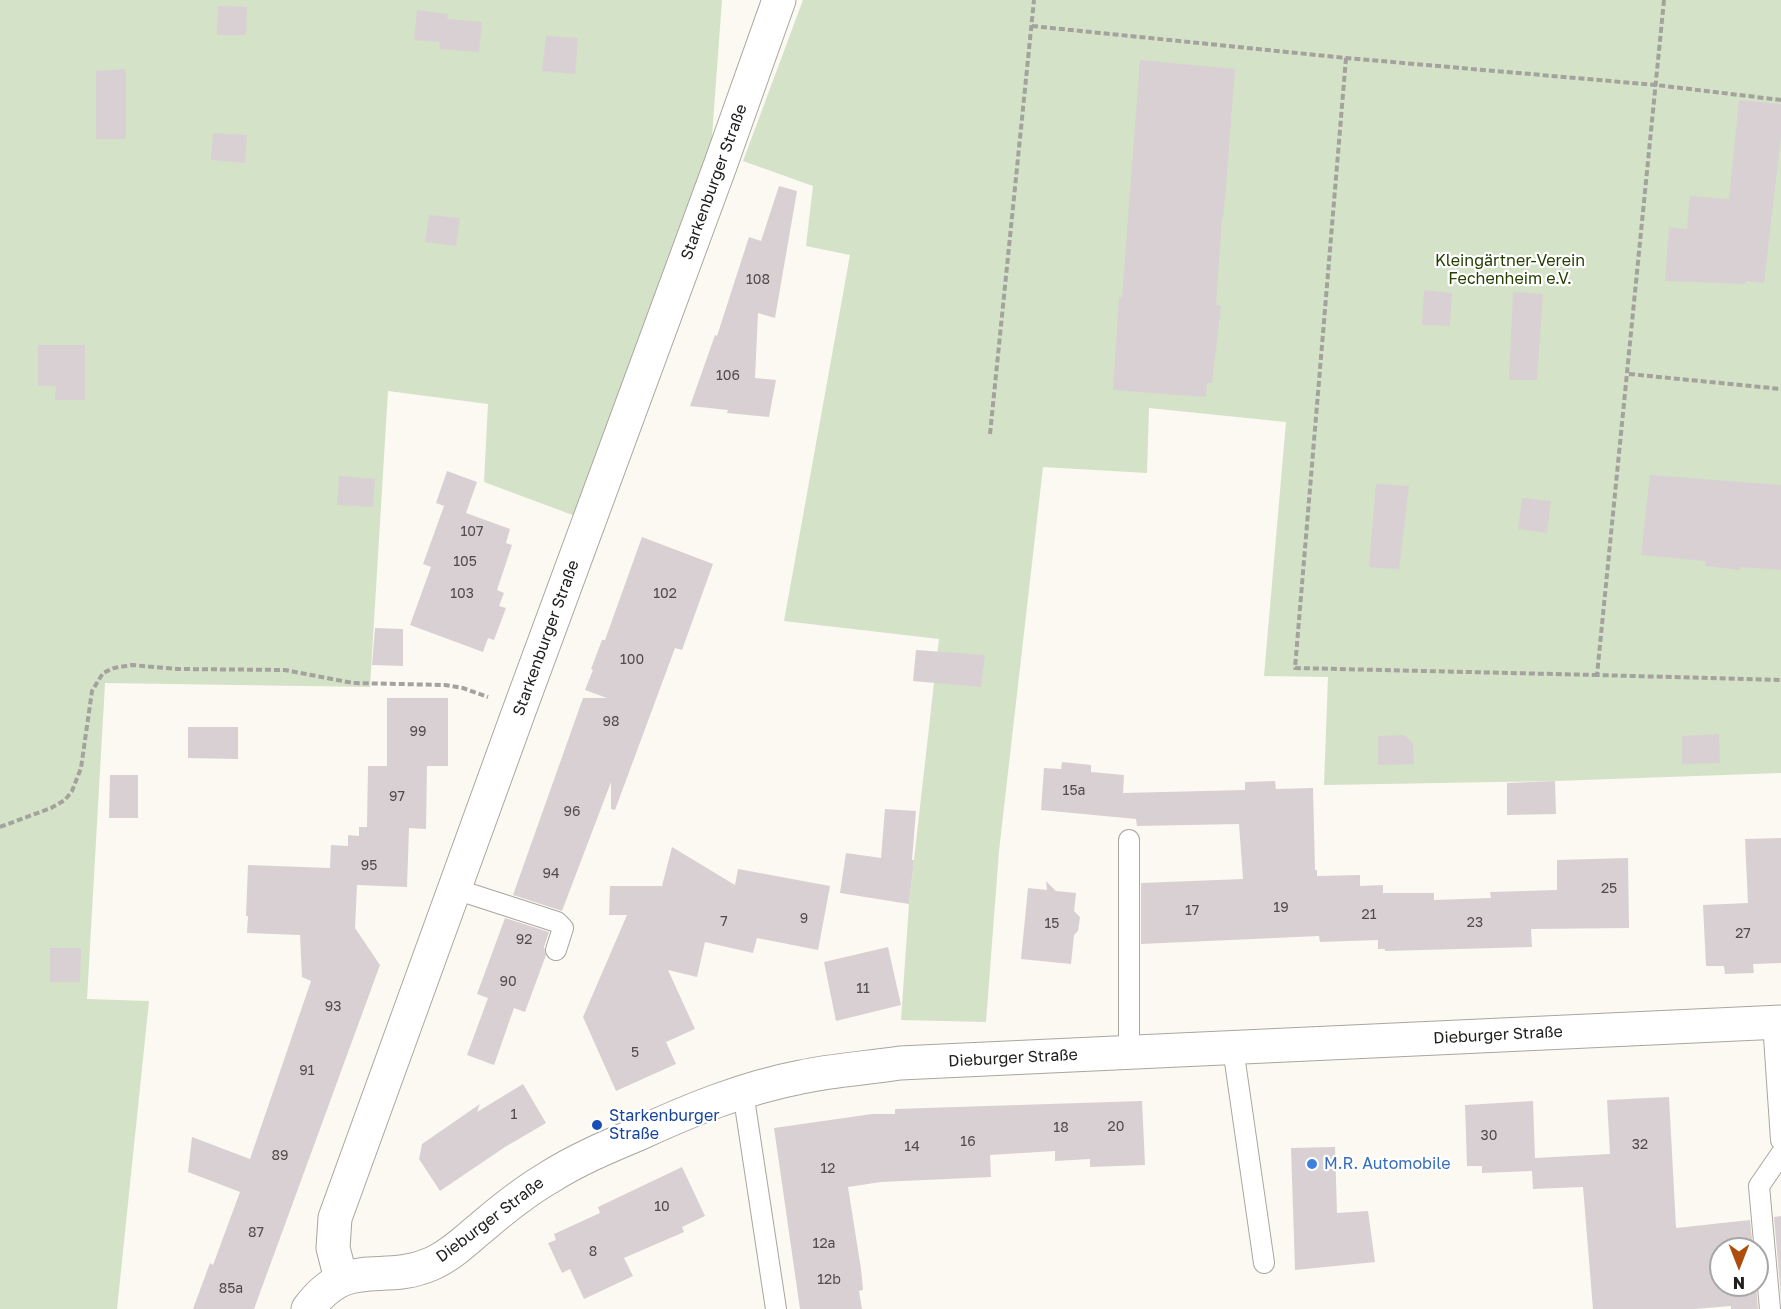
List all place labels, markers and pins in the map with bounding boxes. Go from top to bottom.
place label: Starkenburger Straße [609,1106,719,1144]
marker: Starkenburger Straße [590,1118,604,1132]
place label: M.R. Automobile [1324,1154,1450,1174]
marker: M.R. Automobile [1305,1157,1319,1171]

